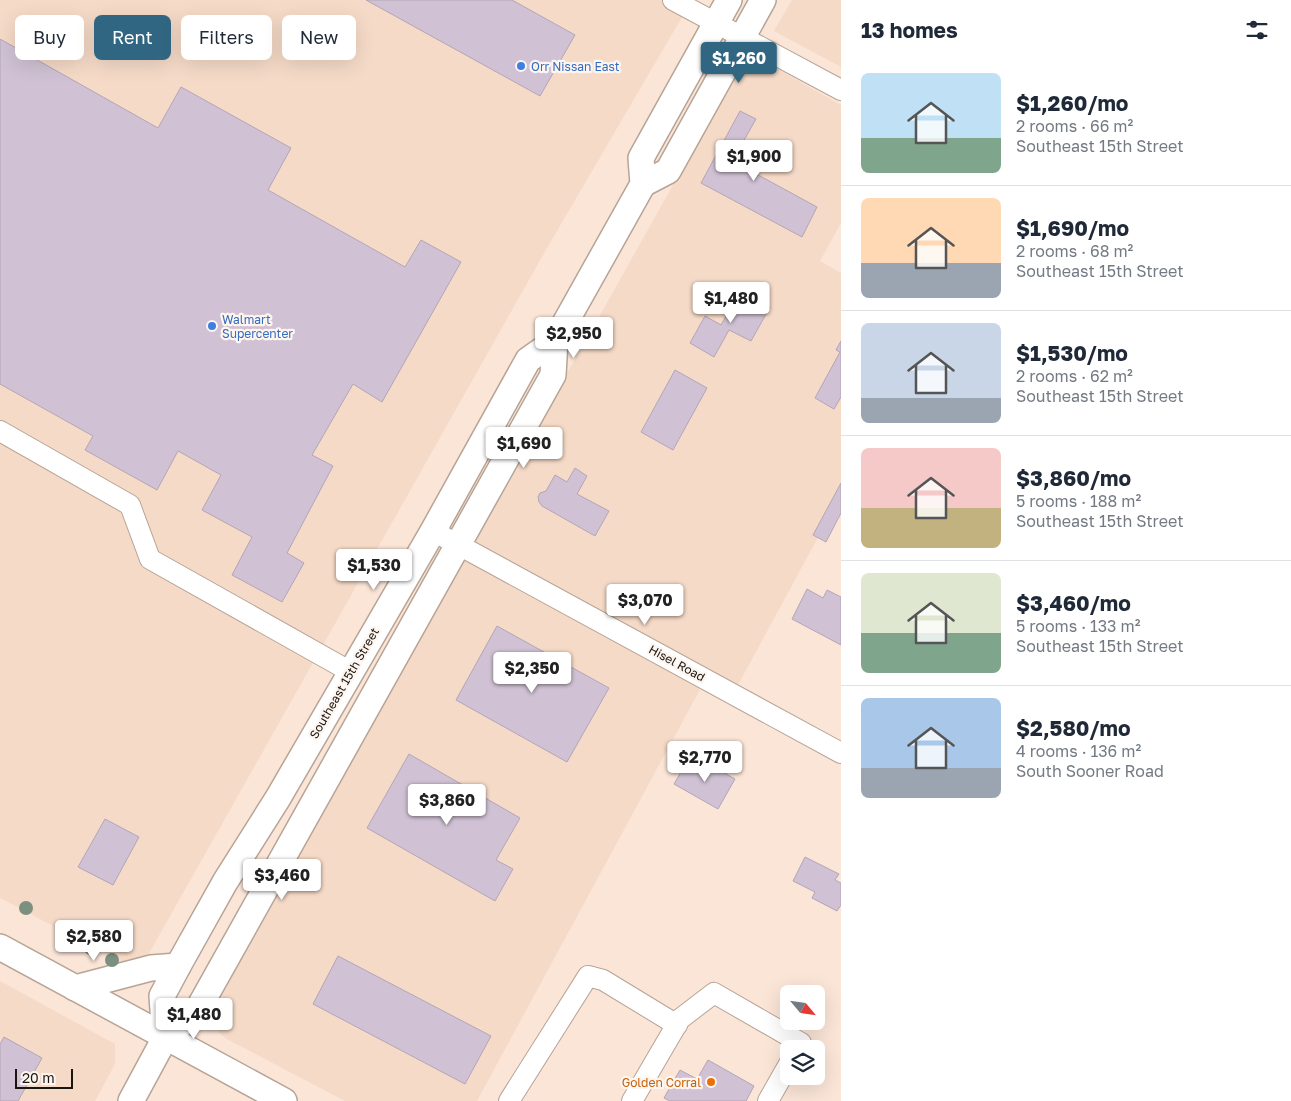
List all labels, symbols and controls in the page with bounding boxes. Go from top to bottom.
chip: Buy [15,15,84,60]
chip: Rent [94,15,171,60]
chip: Filters [181,15,272,60]
chip: New [282,15,356,60]
icon: filters [1243,16,1271,44]
text: 13 homes [861,17,958,43]
pin: $1,260 [698,42,780,84]
text: $1,260 [712,48,766,68]
place label: Orr Nissan East [531,59,620,74]
marker: Orr Nissan East [515,60,527,72]
text: $1,260/mo [1016,90,1128,116]
icon: home [901,93,961,153]
text: 2 rooms · 66 m² [1016,116,1133,136]
text: Southeast 15th Street [1016,136,1184,156]
pin: $1,900 [713,140,795,182]
text: $1,900 [726,146,782,166]
text: $1,690/mo [1016,215,1129,241]
icon: home [901,218,961,278]
text: 2 rooms · 68 m² [1016,241,1133,261]
text: Southeast 15th Street [1016,261,1184,281]
pin: $1,480 [690,282,772,324]
text: $1,480 [704,288,758,308]
place label: Walmart Supercenter [222,312,293,341]
pin: $2,950 [533,316,615,359]
marker: Walmart Supercenter [206,320,218,332]
text: $2,950 [546,323,602,343]
text: $1,530/mo [1016,340,1128,366]
icon: home [901,343,961,403]
text: 2 rooms · 62 m² [1016,366,1133,386]
text: Southeast 15th Street [1016,386,1184,406]
pin: $1,690 [483,426,565,469]
text: $1,690 [497,433,551,453]
text: $3,860/mo [1016,465,1131,491]
icon: home [901,468,961,528]
text: 5 rooms · 188 m² [1016,491,1141,511]
text: Southeast 15th Street [1016,511,1184,531]
pin: $1,530 [333,548,415,591]
text: $1,530 [347,555,401,575]
pin: $3,070 [604,584,686,626]
text: $3,070 [617,590,673,610]
text: $3,460/mo [1016,590,1131,616]
icon: home [901,593,961,653]
text: 5 rooms · 133 m² [1016,616,1140,636]
street label: Southeast 15th Street [306,625,382,741]
text: Southeast 15th Street [1016,636,1184,656]
street label: Hisel Road [646,641,708,685]
pin: $2,350 [491,652,573,694]
text: $2,350 [504,658,560,678]
text: $2,580/mo [1016,715,1131,741]
icon: home [901,718,961,778]
pin: $2,770 [664,740,746,783]
text: 4 rooms · 136 m² [1016,741,1141,761]
text: $2,770 [678,747,732,767]
text: South Sooner Road [1016,761,1164,781]
pin: $3,860 [406,784,488,826]
text: $3,860 [419,790,475,810]
pin: $3,460 [241,858,323,901]
text: $3,460 [254,865,310,885]
pin: $2,580 [53,920,135,962]
text: $2,580 [66,926,122,946]
north arrow [780,985,825,1030]
map controls [780,985,825,1085]
pin: $1,480 [153,998,235,1040]
text: $1,480 [167,1004,221,1024]
button: layers [780,1040,825,1085]
scale bar [15,1066,72,1089]
text: 20 m [22,1069,55,1086]
place label: Golden Corral [622,1075,701,1090]
marker: Golden Corral [705,1076,717,1088]

